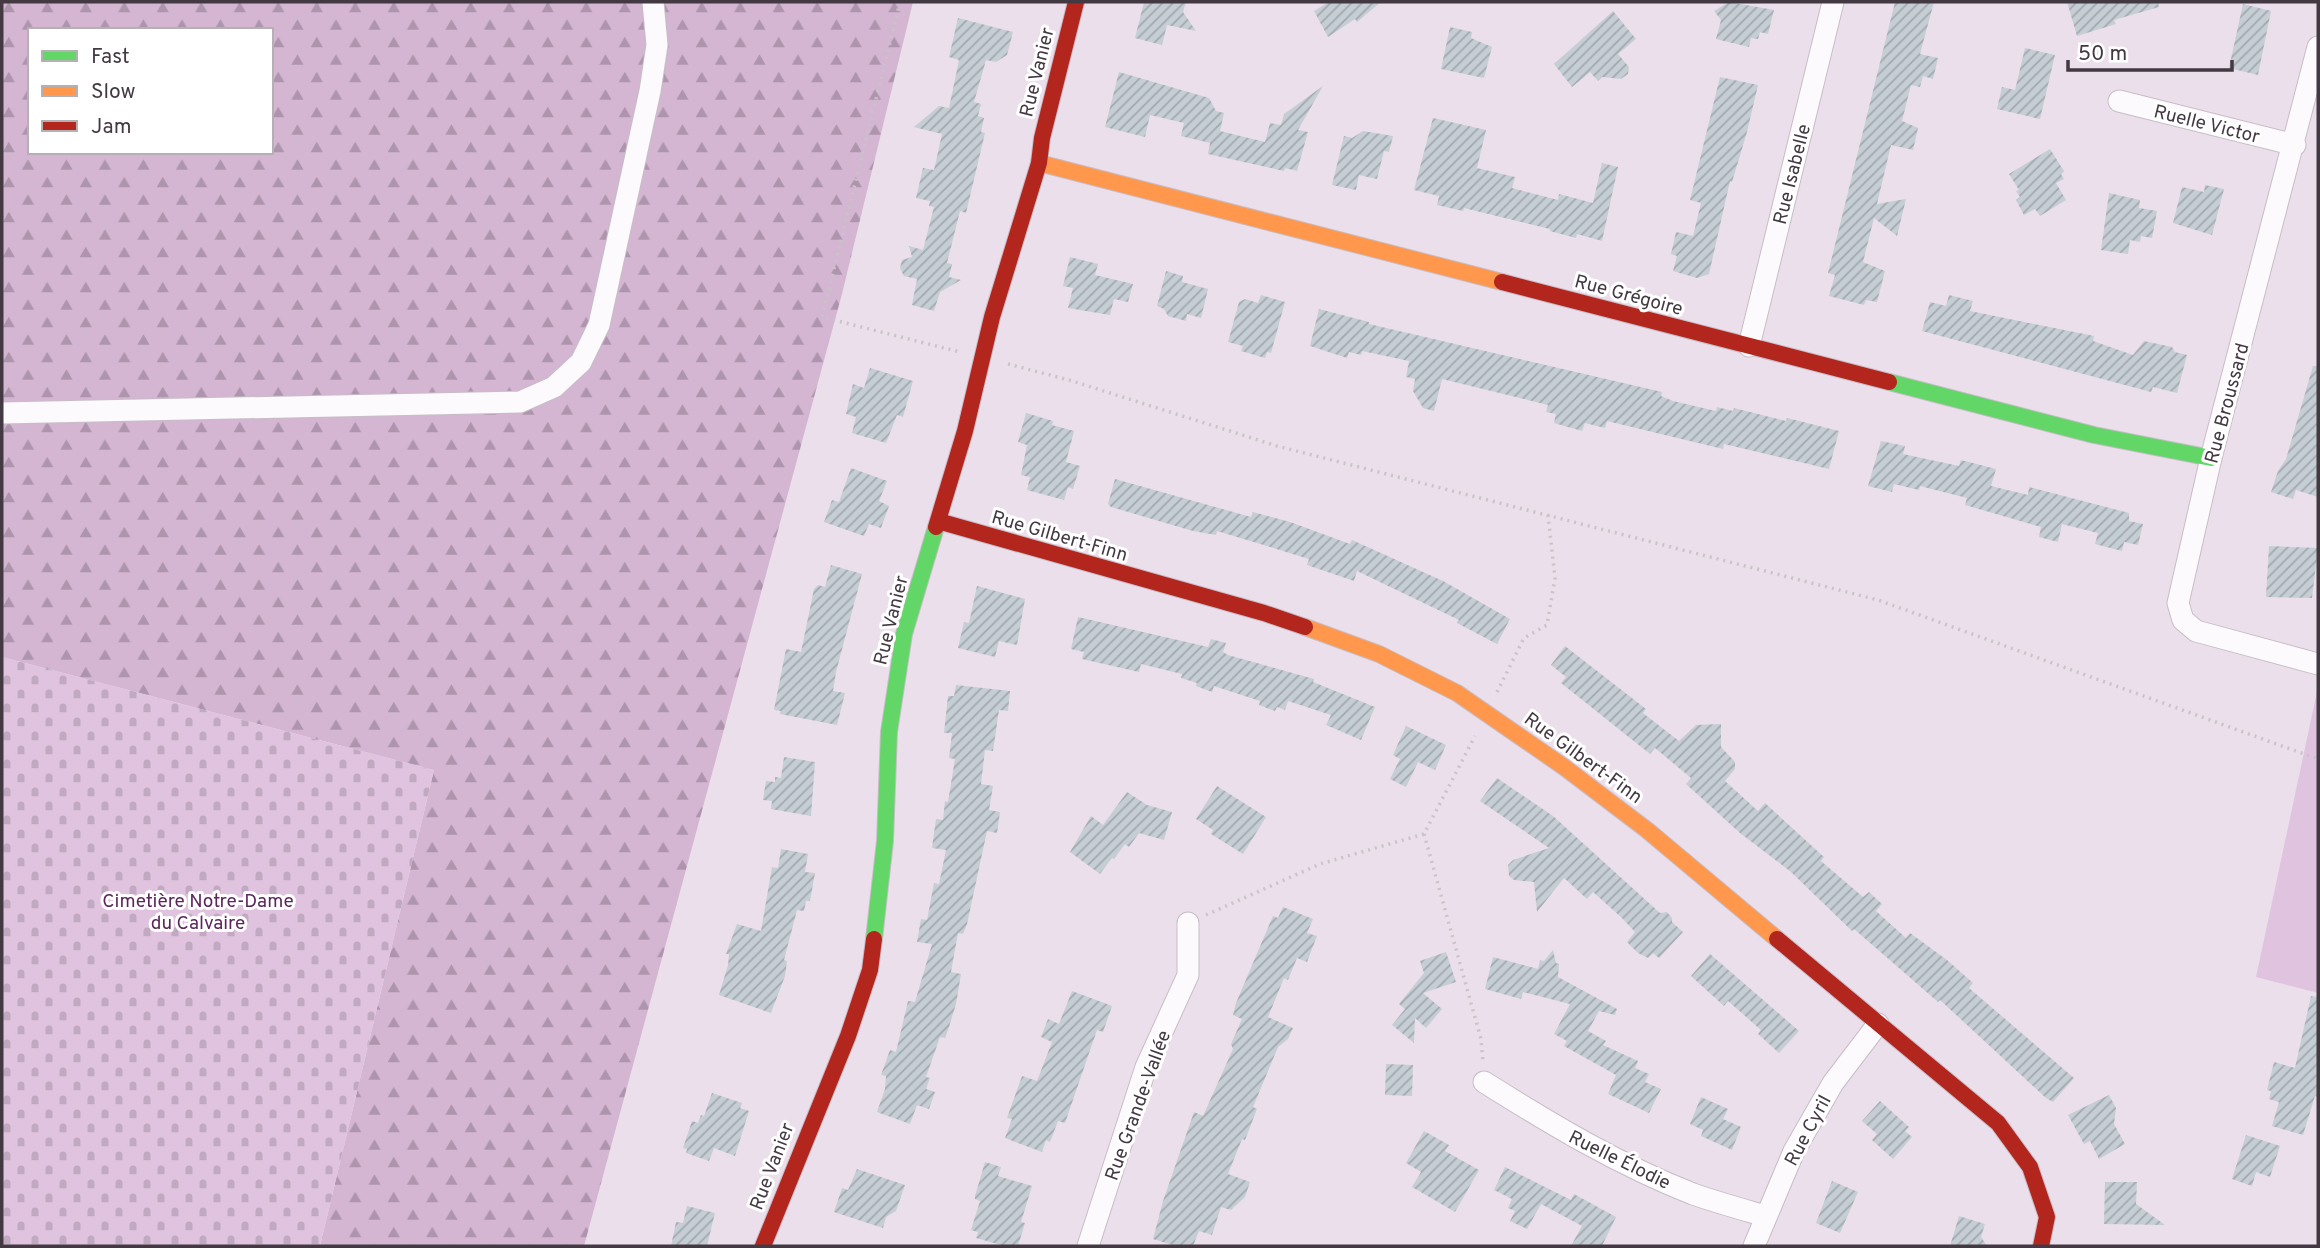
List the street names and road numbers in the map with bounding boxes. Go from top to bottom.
street label: Rue Vanier [1015,25,1061,120]
street label: Ruelle Victor [2151,100,2263,150]
street label: Rue Isabelle [1769,122,1817,227]
street label: Rue Grégoire [1572,270,1685,322]
street label: Rue Broussard [2200,341,2256,466]
street label: Rue Gilbert-Finn [989,506,1130,568]
street label: Rue Vanier [869,573,915,668]
street label: Rue Gilbert-Finn [1519,708,1647,810]
street label: Rue Grande-Vallée [1101,1027,1177,1184]
street label: Rue Cyril [1780,1091,1837,1171]
street label: Rue Vanier [745,1119,801,1214]
street label: Ruelle Élodie [1564,1125,1675,1196]

